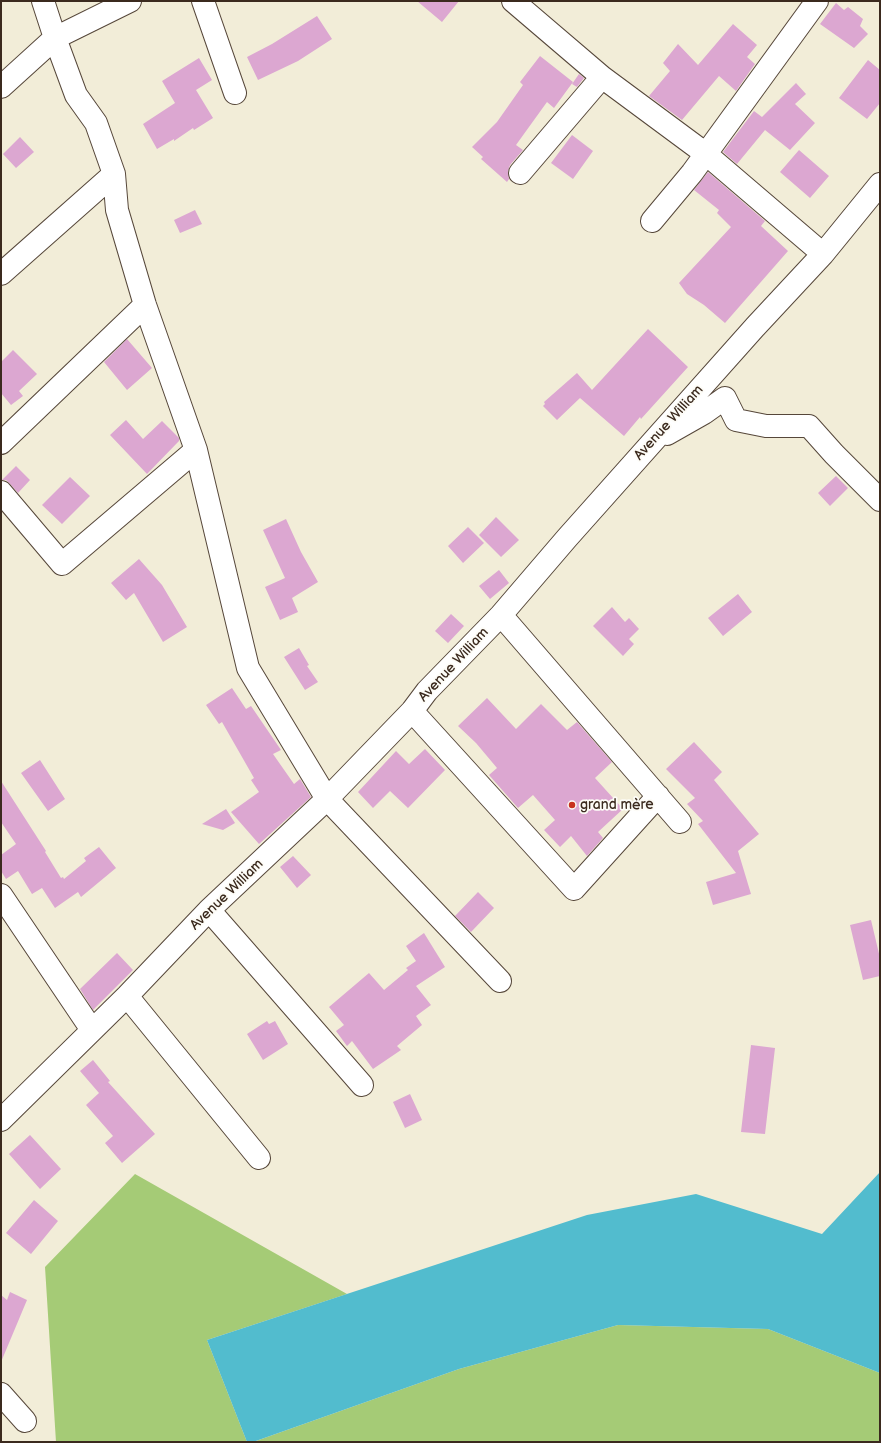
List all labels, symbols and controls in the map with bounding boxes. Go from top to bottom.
street label: Avenue William [631,382,707,464]
street label: Avenue William [415,624,493,706]
place label: grand mère [580,797,654,813]
marker: grand mère [567,800,577,810]
street label: Avenue William [187,856,267,934]

